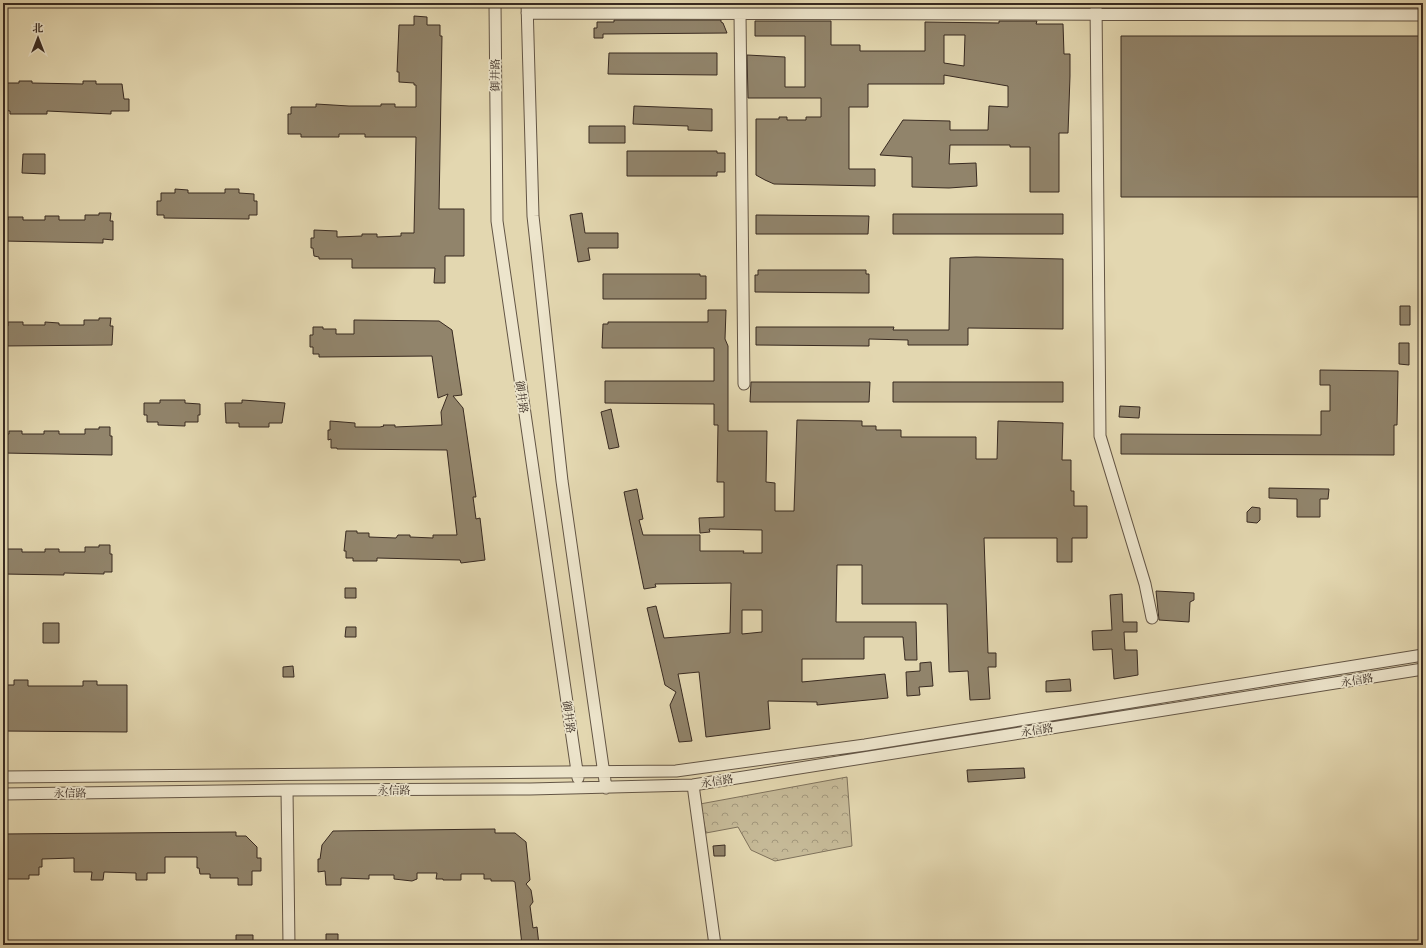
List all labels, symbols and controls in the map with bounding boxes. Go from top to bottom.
north arrow [18,18,58,58]
text: 北 [33,21,44,35]
street label: 御井路 [488,59,502,92]
street label: 御井路 [513,380,531,414]
street label: 永信路 [1340,671,1374,689]
street label: 御井路 [560,700,578,734]
street label: 永信路 [1020,721,1054,739]
street label: 永信路 [700,772,734,790]
street label: 永信路 [378,783,411,797]
street label: 永信路 [53,786,87,800]

